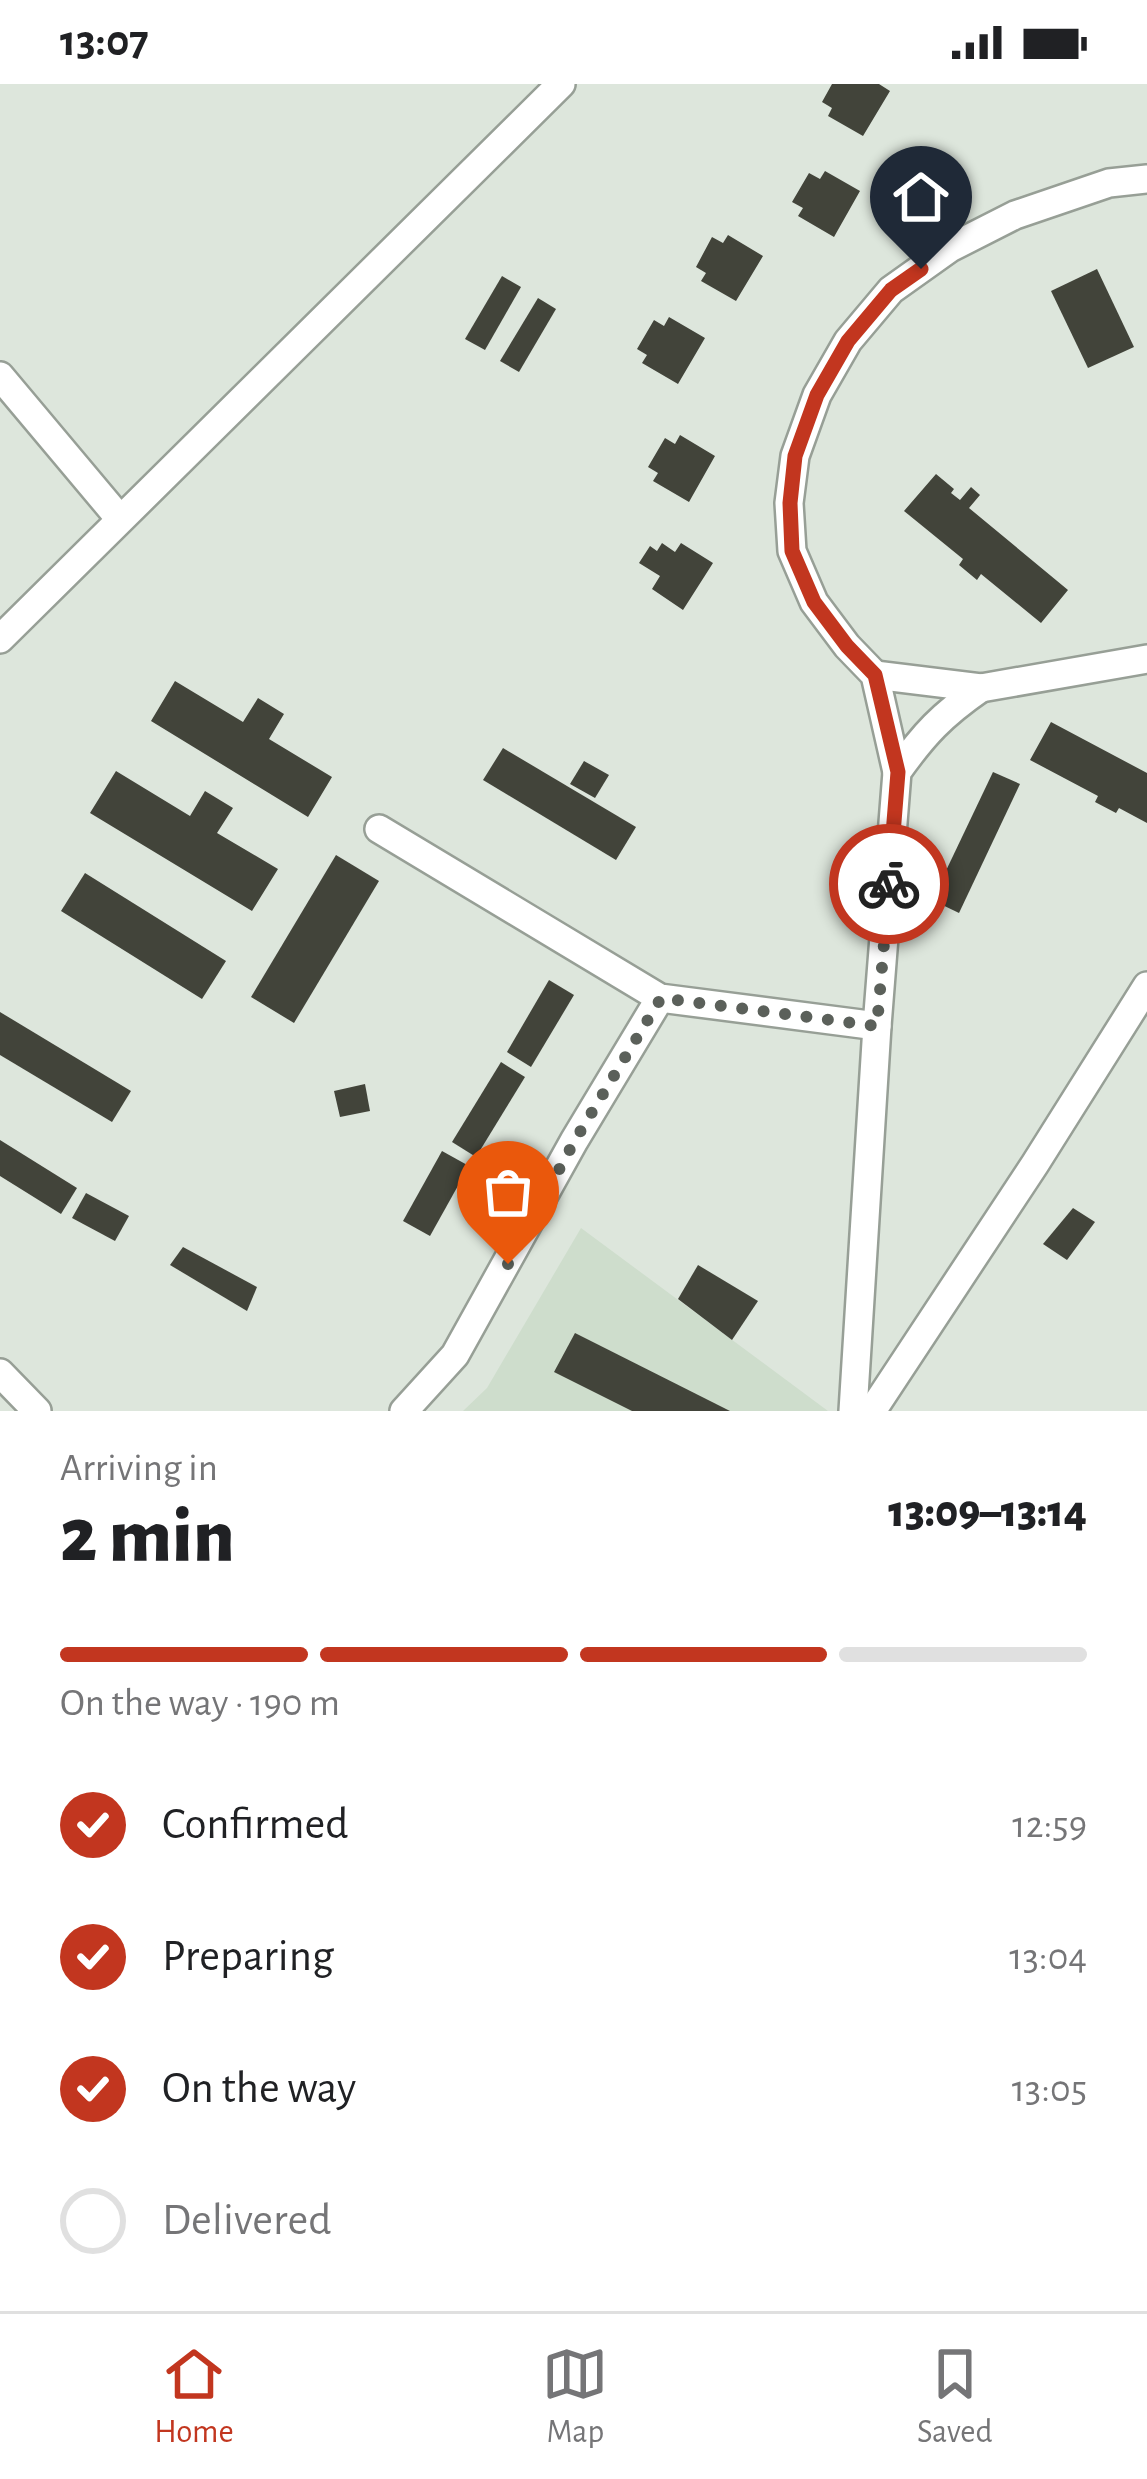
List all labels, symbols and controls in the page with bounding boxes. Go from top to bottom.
text: 13:07 [60,19,149,64]
pin [870,146,972,269]
icon: home [888,164,954,230]
courier [829,824,949,944]
icon: bike [856,851,922,917]
pin [457,1141,559,1264]
icon: bag [475,1159,541,1225]
text: Arriving in [60,1449,218,1488]
text: 13:09–13:14 [888,1490,1087,1535]
text: 2 min [60,1498,235,1576]
text: On the way · 190 m [60,1684,340,1723]
icon: check [60,1792,126,1858]
text: Confirmed [162,1802,348,1847]
text: 12:59 [1012,1806,1087,1845]
icon: check [60,1924,126,1990]
text: Preparing [162,1934,334,1979]
text: 13:04 [1009,1938,1087,1977]
icon: check [60,2056,126,2122]
text: On the way [162,2066,356,2111]
text: 13:05 [1012,2070,1087,2109]
text: Delivered [162,2198,331,2243]
tab: Home [154,2341,234,2453]
tab: Map [542,2341,608,2453]
tab: Saved [917,2341,993,2453]

